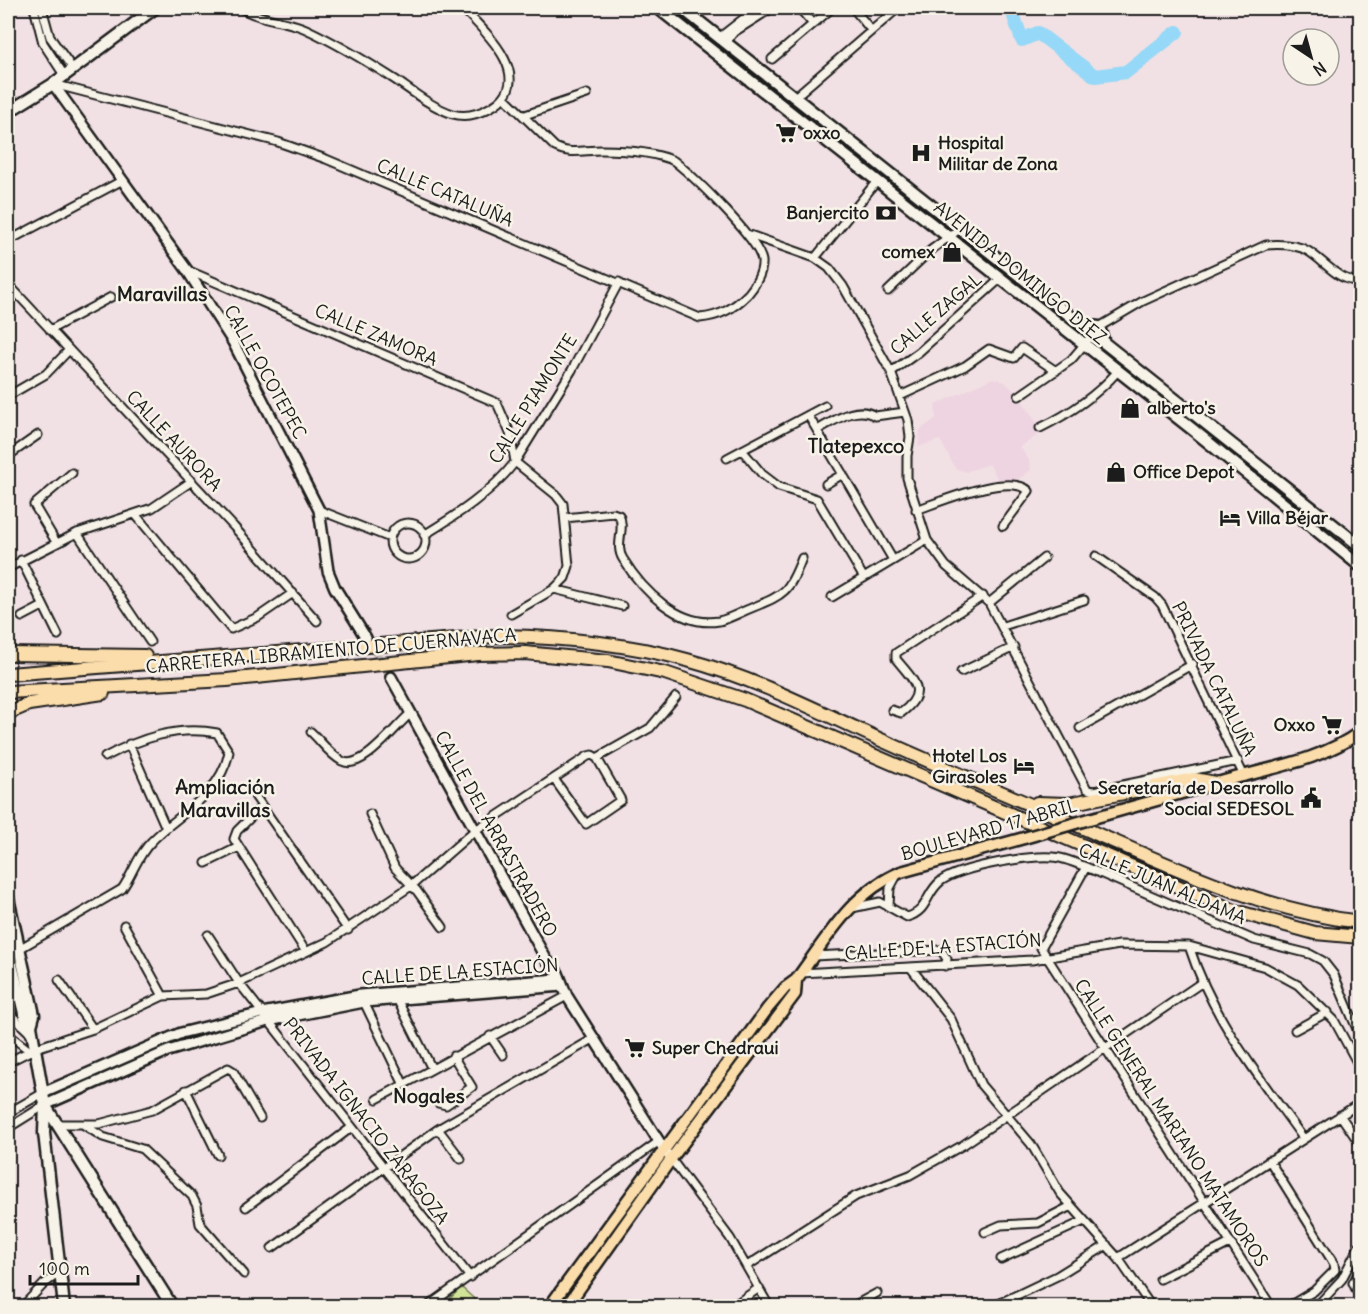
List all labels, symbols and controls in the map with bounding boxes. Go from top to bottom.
north arrow [1281,27,1341,87]
text: N [1309,58,1330,80]
supermarket icon: oxxo [774,121,798,145]
place label: oxxo [803,121,840,144]
place label: Hospital Militar de Zona [938,131,1058,175]
hospital icon: Hospital Militar de Zona [909,141,933,165]
street label: CALLE CATALUÑA [373,153,517,232]
street label: AVENIDA DOMINGO DIEZ [929,196,1111,349]
place label: Banjercito [786,201,869,224]
bank icon: Banjercito [874,201,898,225]
place label: comex [882,240,935,263]
shop icon: comex [940,240,964,264]
street label: CALLE ZAGAL [885,267,986,360]
district label: Maravillas [117,281,207,306]
street label: CALLE ZAMORA [311,298,441,371]
street label: CALLE OCOTEPEC [219,301,312,443]
street label: CALLE PIAMONTE [483,329,582,468]
street label: CALLE AURORA [122,385,227,496]
shop icon: alberto's [1118,396,1142,420]
place label: alberto's [1147,396,1216,419]
district label: Tlatepexco [808,433,904,458]
shop icon: Office Depot [1104,460,1128,484]
place label: Office Depot [1133,460,1235,483]
hotel icon: Villa Béjar [1218,506,1242,530]
place label: Villa Béjar [1247,506,1329,529]
street label: PRIVADA CATALUÑA [1167,598,1262,760]
street label: CARRETERA LIBRAMIENTO DE CUERNAVACA [145,623,517,678]
place label: Oxxo [1274,713,1315,736]
supermarket icon: Oxxo [1320,713,1344,737]
street label: CALLE DEL ARRASTRADERO [430,727,563,941]
place label: Hotel Los Girasoles [932,744,1007,788]
hotel icon: Hotel Los Girasoles [1012,754,1036,778]
district label: Ampliación Maravillas [175,774,275,822]
place label: Secretaría de Desarrollo Social SEDESOL [1098,776,1294,820]
public building icon: Secretaría de Desarrollo Social SEDESOL [1299,786,1323,810]
street label: BOULEVARD 17 ABRIL [898,793,1080,866]
street label: CALLE JUAN ALDAMA [1075,838,1249,929]
street label: CALLE DE LA ESTACIÓN [844,928,1042,965]
street label: CALLE DE LA ESTACIÓN [361,953,559,990]
street label: CALLE GENERAL MARIANO MATAMOROS [1070,974,1273,1271]
street label: PRIVADA IGNACIO ZARAGOZA [278,1013,454,1229]
supermarket icon: Super Chedraui [623,1036,647,1060]
place label: Super Chedraui [652,1036,779,1059]
district label: Nogales [393,1083,465,1108]
scale bar [30,1248,138,1286]
text: 100 m [39,1257,90,1280]

